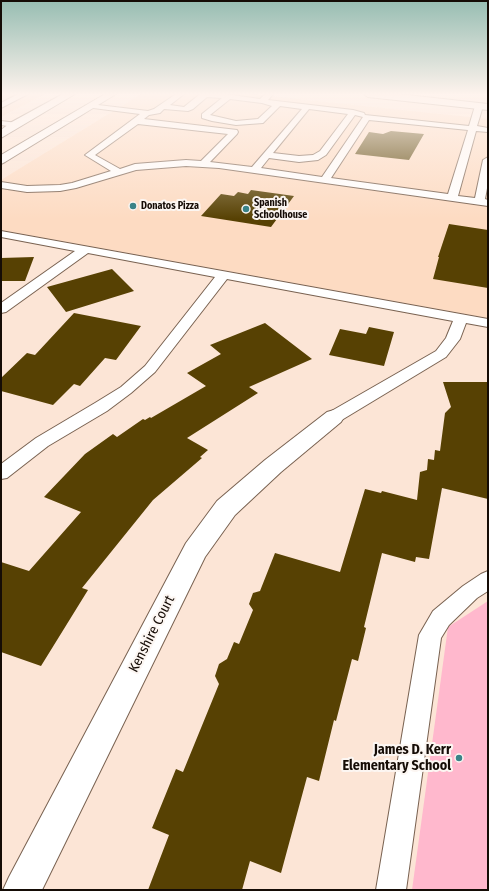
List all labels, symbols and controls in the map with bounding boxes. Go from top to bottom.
place label: Spanish Schoolhouse [254,197,307,220]
place label: Donatos Pizza [141,200,199,212]
marker: Donatos Pizza [128,201,138,211]
marker: Spanish Schoolhouse [241,204,251,214]
street label: Kenshire Court [125,593,179,675]
place label: James D. Kerr Elementary School [343,742,451,774]
marker: James D. Kerr Elementary School [454,753,464,763]

